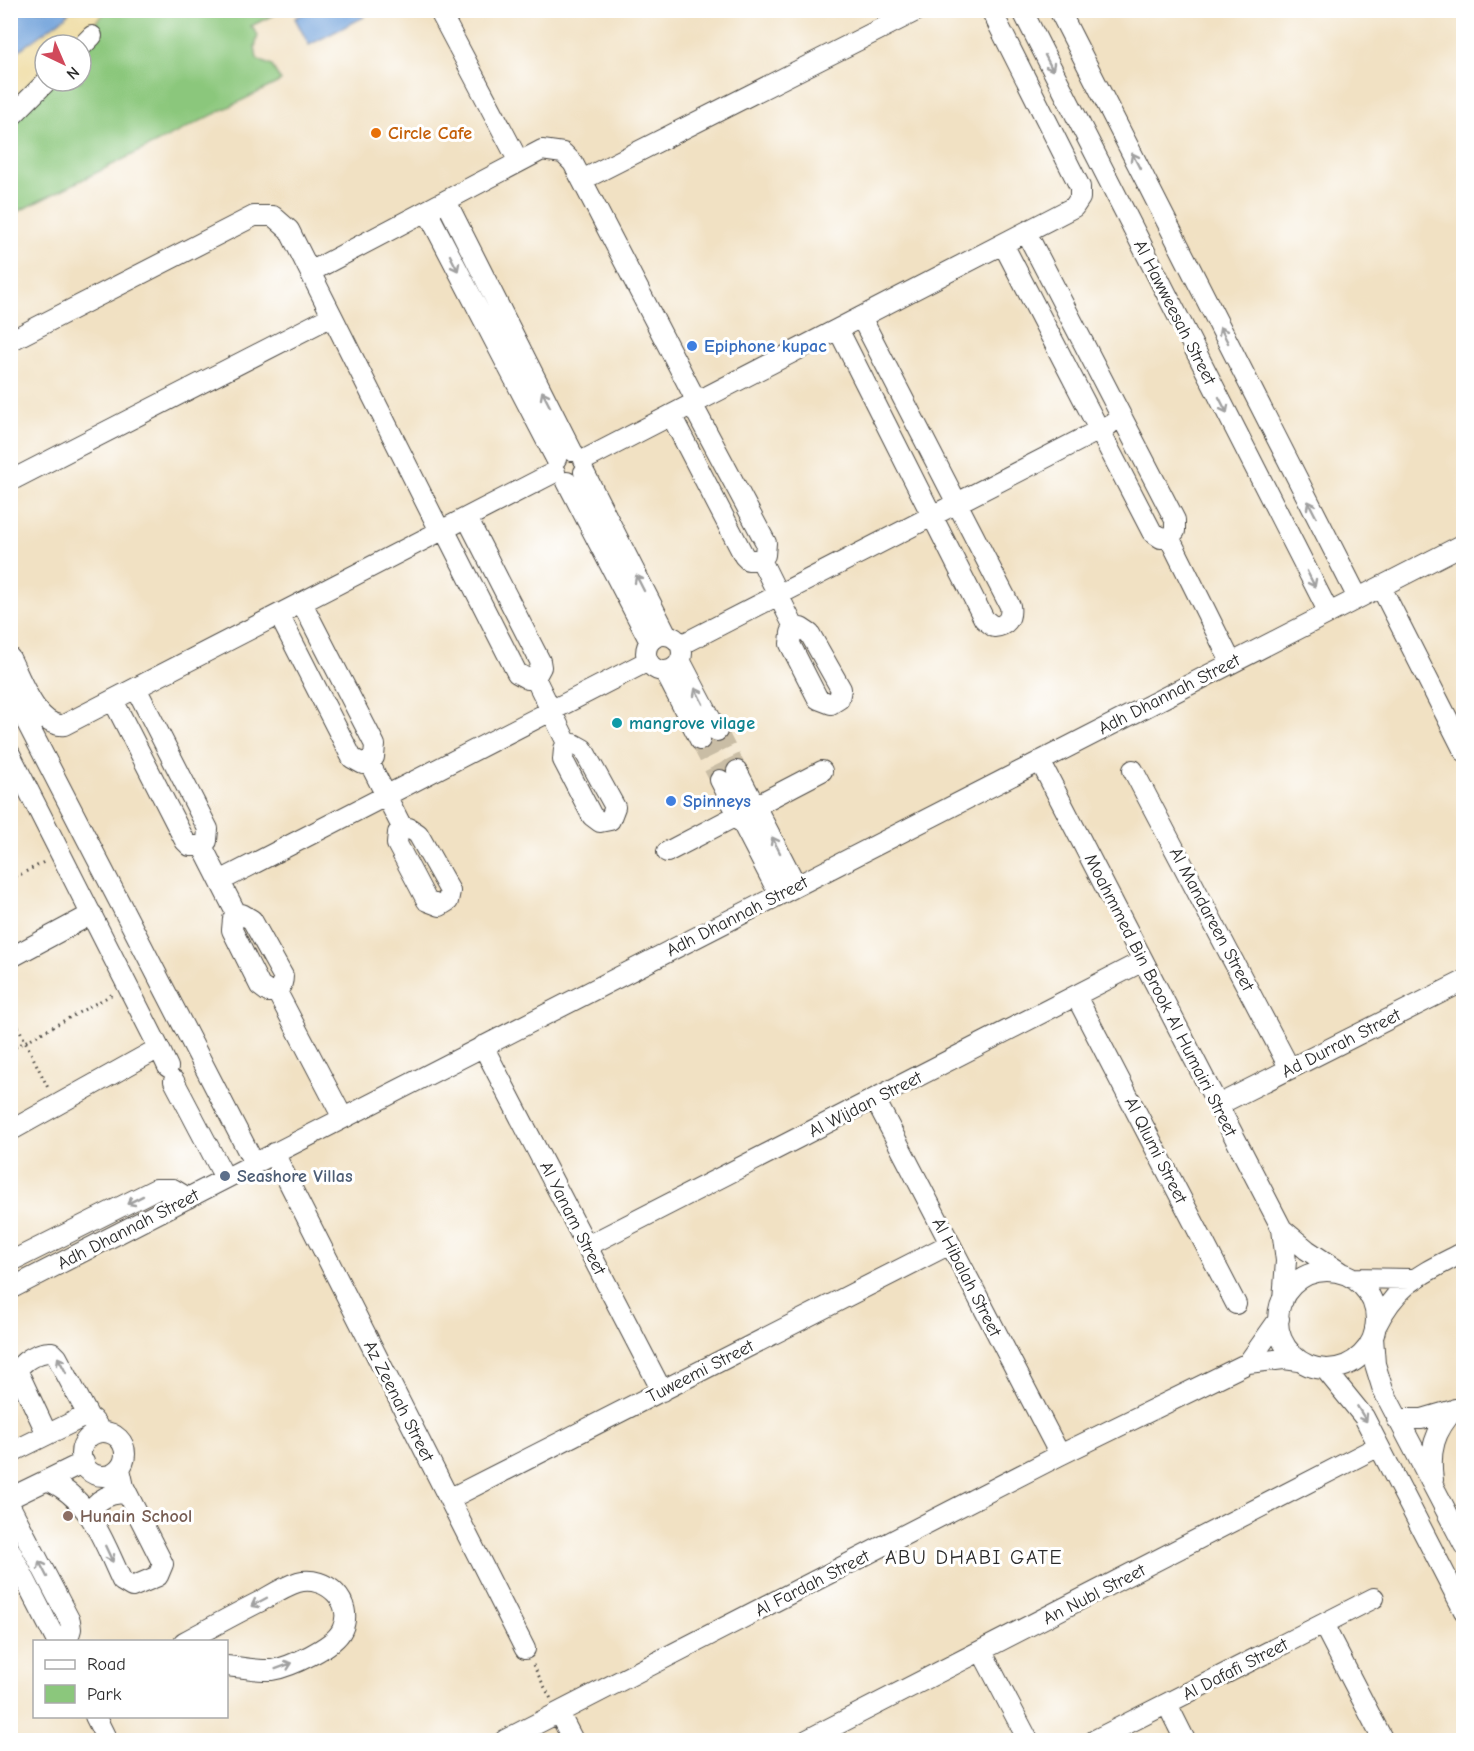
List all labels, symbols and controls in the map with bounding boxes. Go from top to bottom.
north arrow [33,33,93,93]
one-way arrow [1043,53,1055,71]
text: N [63,63,83,83]
place label: Circle Cafe [388,123,472,144]
marker: Circle Cafe [369,126,383,140]
one-way arrow [1129,152,1141,170]
street label: Al Hawweesah Street [1129,236,1220,389]
one-way arrow [449,253,460,271]
one-way arrow [1218,327,1230,344]
place label: Epiphone kupac [704,336,827,357]
marker: Epiphone kupac [685,339,699,353]
one-way arrow [539,390,551,408]
one-way arrow [1218,395,1229,413]
one-way arrow [1306,500,1318,518]
one-way arrow [1306,569,1318,587]
one-way arrow [634,574,646,592]
street label: Adh Dhannah Street [1095,649,1244,739]
one-way arrow [693,688,704,706]
place label: mangrove vilage [629,713,755,734]
marker: mangrove vilage [610,716,624,730]
place label: Spinneys [683,791,751,812]
marker: Spinneys [664,794,678,808]
one-way arrow [770,837,781,855]
street label: Al Mandareen Street [1165,844,1259,995]
street label: Moahmmed Bin Brook Al Humairi Street [1080,851,1242,1141]
street label: Adh Dhannah Street [663,871,812,961]
street label: Ad Durrah Street [1278,1004,1405,1082]
street label: Al Wijdan Street [805,1067,926,1142]
street label: Al Qlumi Street [1120,1094,1192,1208]
street label: Al Yanam Street [535,1158,611,1279]
place label: Seashore Villas [237,1166,353,1187]
marker: Seashore Villas [218,1169,232,1183]
street label: Adh Dhannah Street [54,1184,203,1274]
one-way arrow [126,1195,144,1206]
street label: Al Hibalah Street [928,1214,1006,1341]
street label: Tuweemi Street [643,1335,758,1407]
street label: Az Zeenah Street [359,1337,438,1466]
one-way arrow [56,1357,68,1374]
one-way arrow [1356,1405,1368,1422]
place label: Hunain School [80,1506,192,1527]
marker: Hunain School [61,1509,75,1523]
one-way arrow [103,1545,115,1563]
street label: Al Fardah Street [752,1545,874,1621]
district label: ABU DHABI GATE [885,1546,1063,1569]
street label: An Nubl Street [1040,1559,1150,1629]
one-way arrow [37,1561,48,1579]
one-way arrow [251,1596,268,1608]
street label: Al Dafafi Street [1179,1634,1292,1705]
legend [33,1640,228,1718]
text: Road [87,1654,126,1675]
one-way arrow [274,1659,293,1670]
text: Park [87,1684,122,1705]

